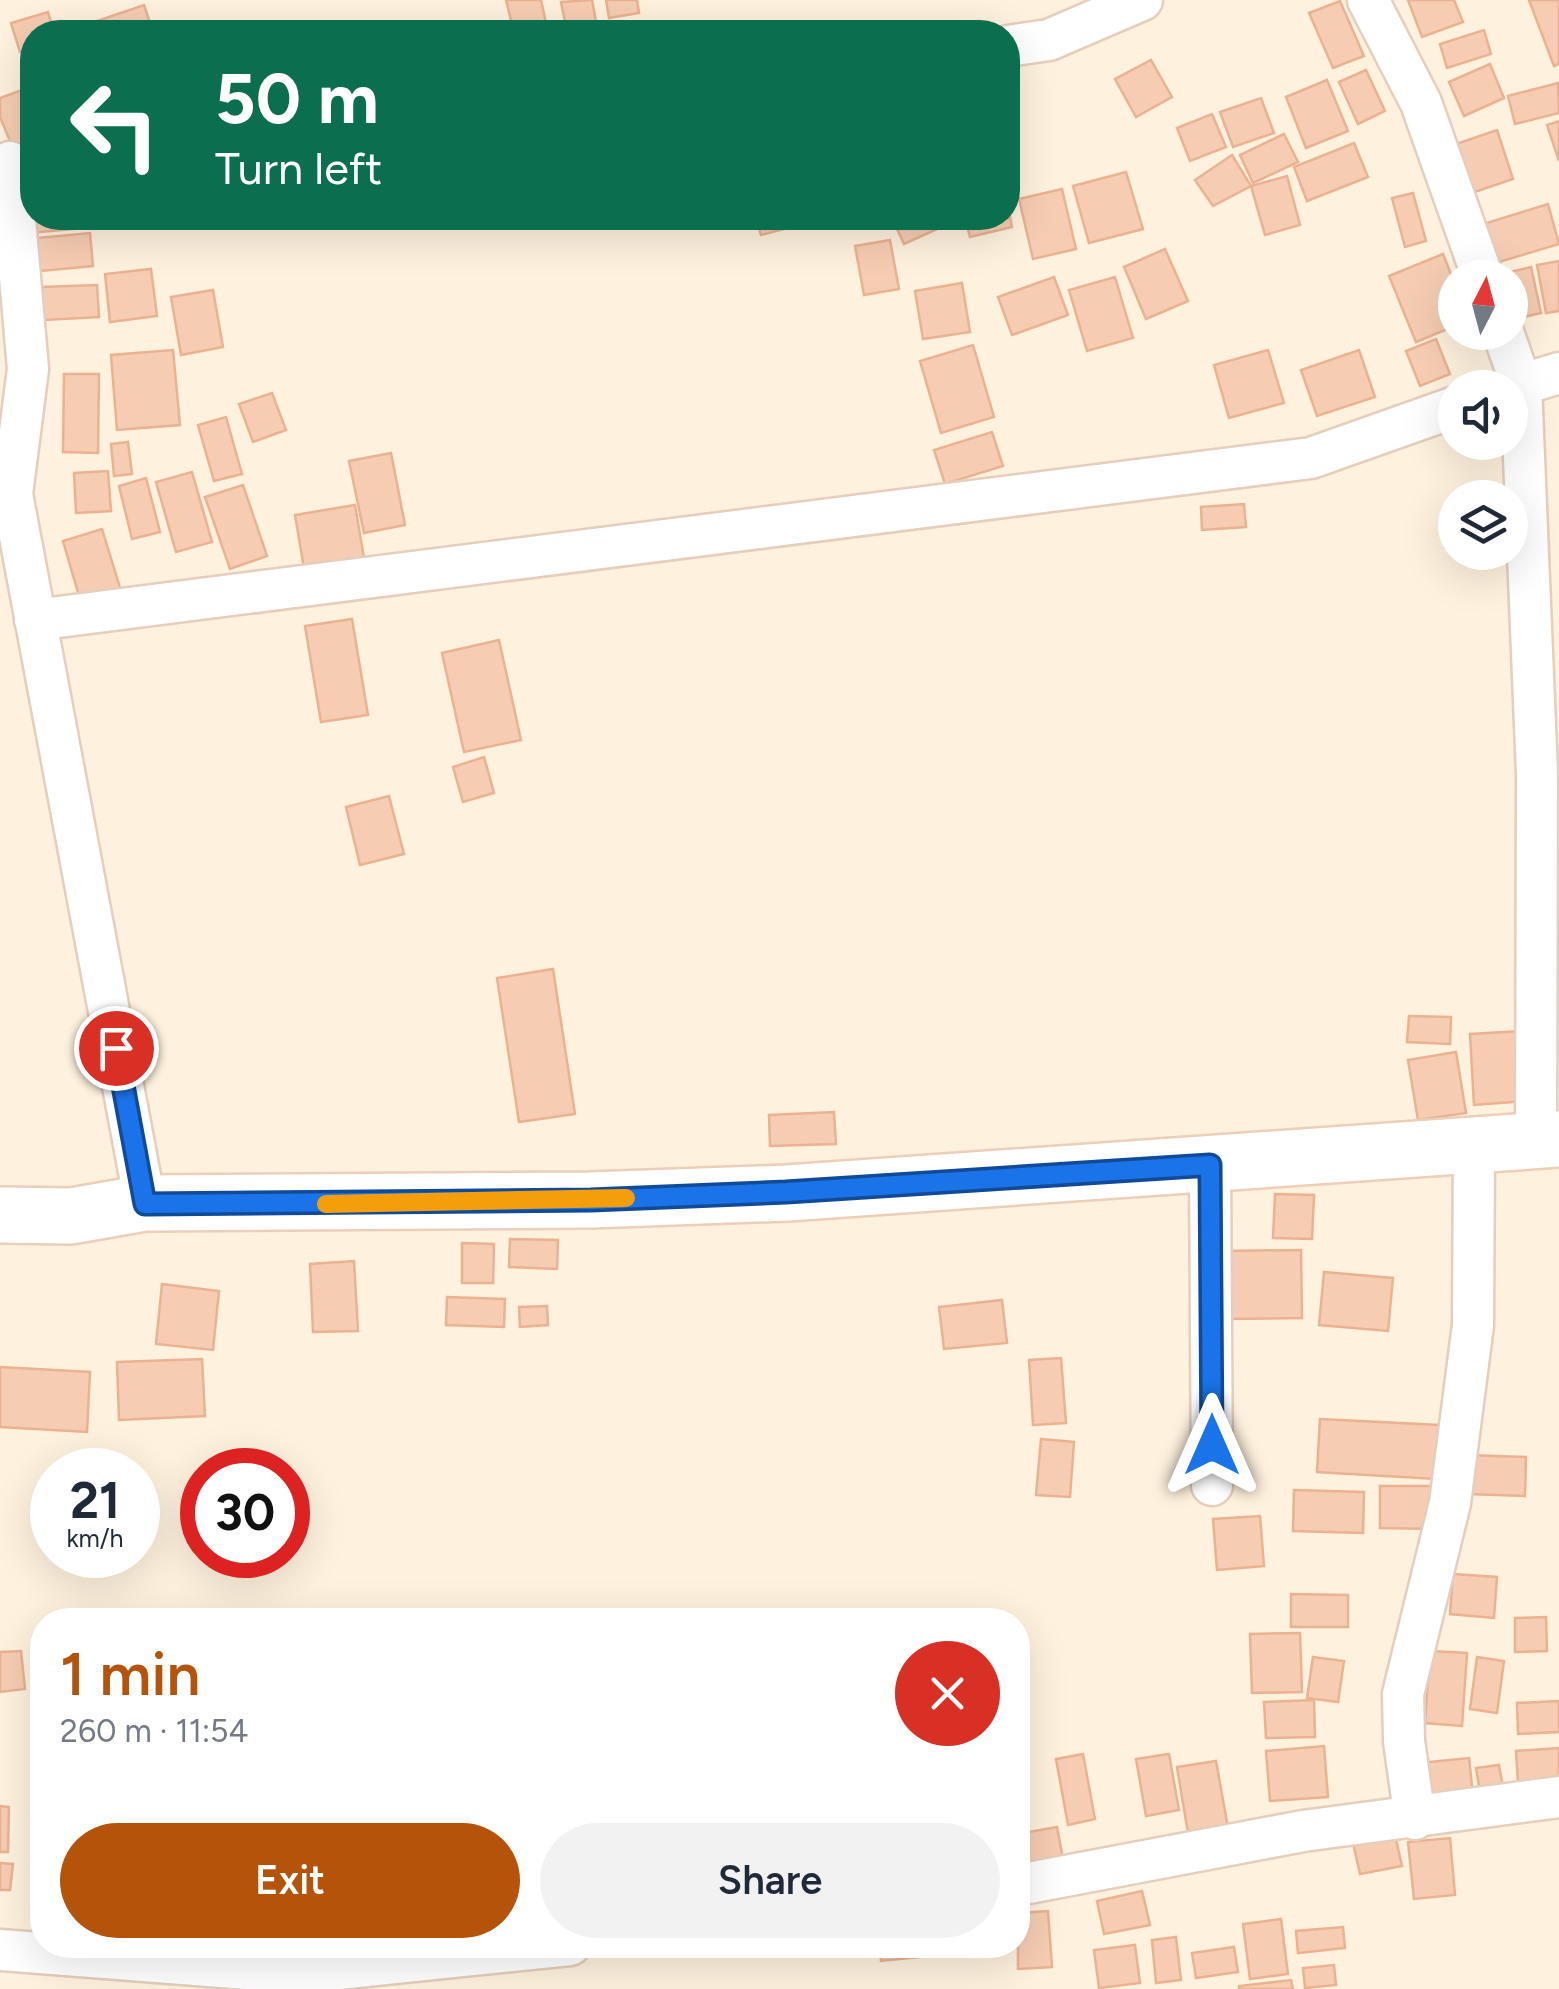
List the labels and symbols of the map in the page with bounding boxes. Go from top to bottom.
north arrow [1438,260,1528,350]
pin [74,1006,159,1091]
position arrow [1160,1393,1264,1497]
speed limit sign: 30 [180,1448,310,1578]

